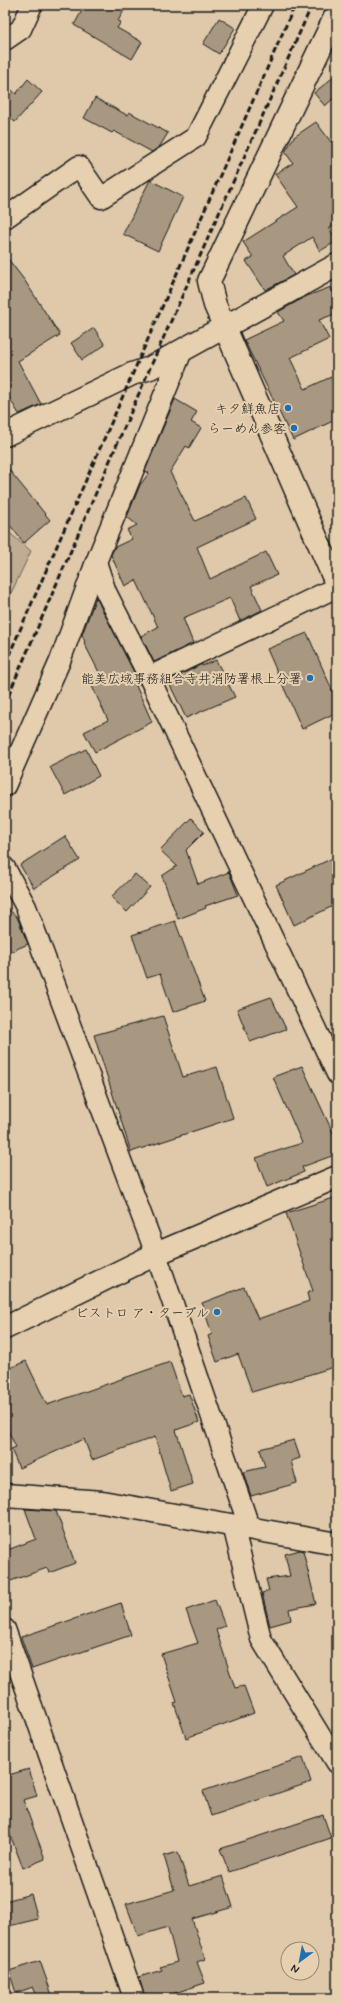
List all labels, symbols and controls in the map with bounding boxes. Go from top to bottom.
place label: キタ鮮魚店 [215,401,280,418]
marker: キタ鮮魚店 [283,403,293,413]
place label: らーめん参客 [208,421,286,438]
marker: らーめん参客 [289,423,299,433]
place label: 能美広域事務組合寺井消防署根上分署 [81,671,302,688]
marker: 能美広域事務組合寺井消防署根上分署 [305,673,315,683]
place label: ビストロ ア・ターブル [75,1305,209,1322]
marker: ビストロ ア・ターブル [212,1307,222,1317]
north arrow [280,1941,320,1981]
text: N [288,1961,302,1977]

